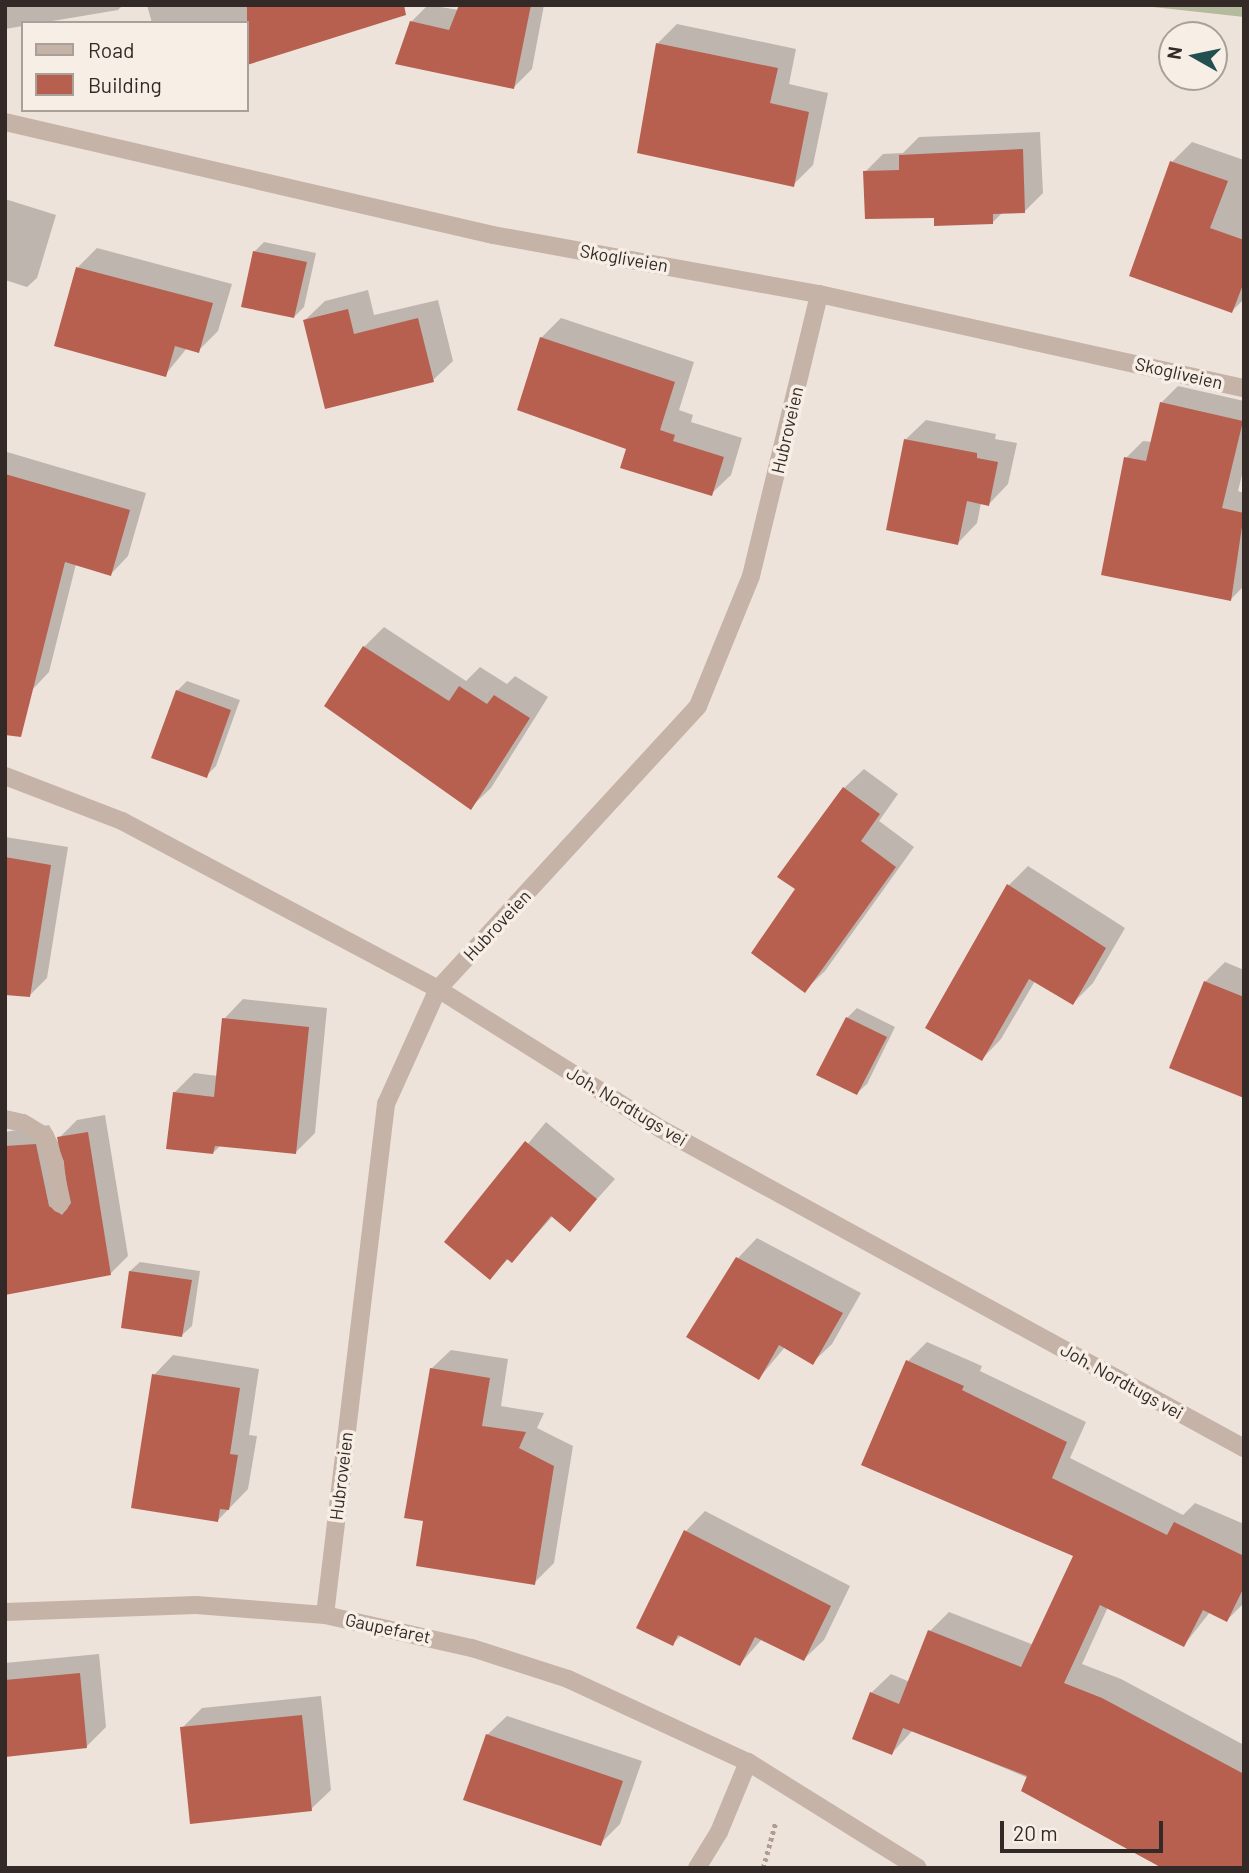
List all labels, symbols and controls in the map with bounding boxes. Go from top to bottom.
legend [21,21,248,112]
north arrow [1158,21,1228,91]
text: Road [88,37,134,62]
text: N [1161,45,1186,61]
text: Building [88,72,162,97]
street label: Skogliveien [578,240,670,276]
street label: Skogliveien [1133,352,1225,394]
street label: Hubroveien [766,384,808,476]
street label: Hubroveien [459,885,535,965]
street label: Joh. Nordtugs vei [563,1062,691,1150]
street label: Joh. Nordtugs vei [1057,1338,1187,1424]
street label: Hubroveien [325,1431,357,1521]
street label: Gaupefaret [343,1608,433,1648]
scale bar [1004,1806,1167,1850]
text: 20 m [1013,1820,1058,1845]

